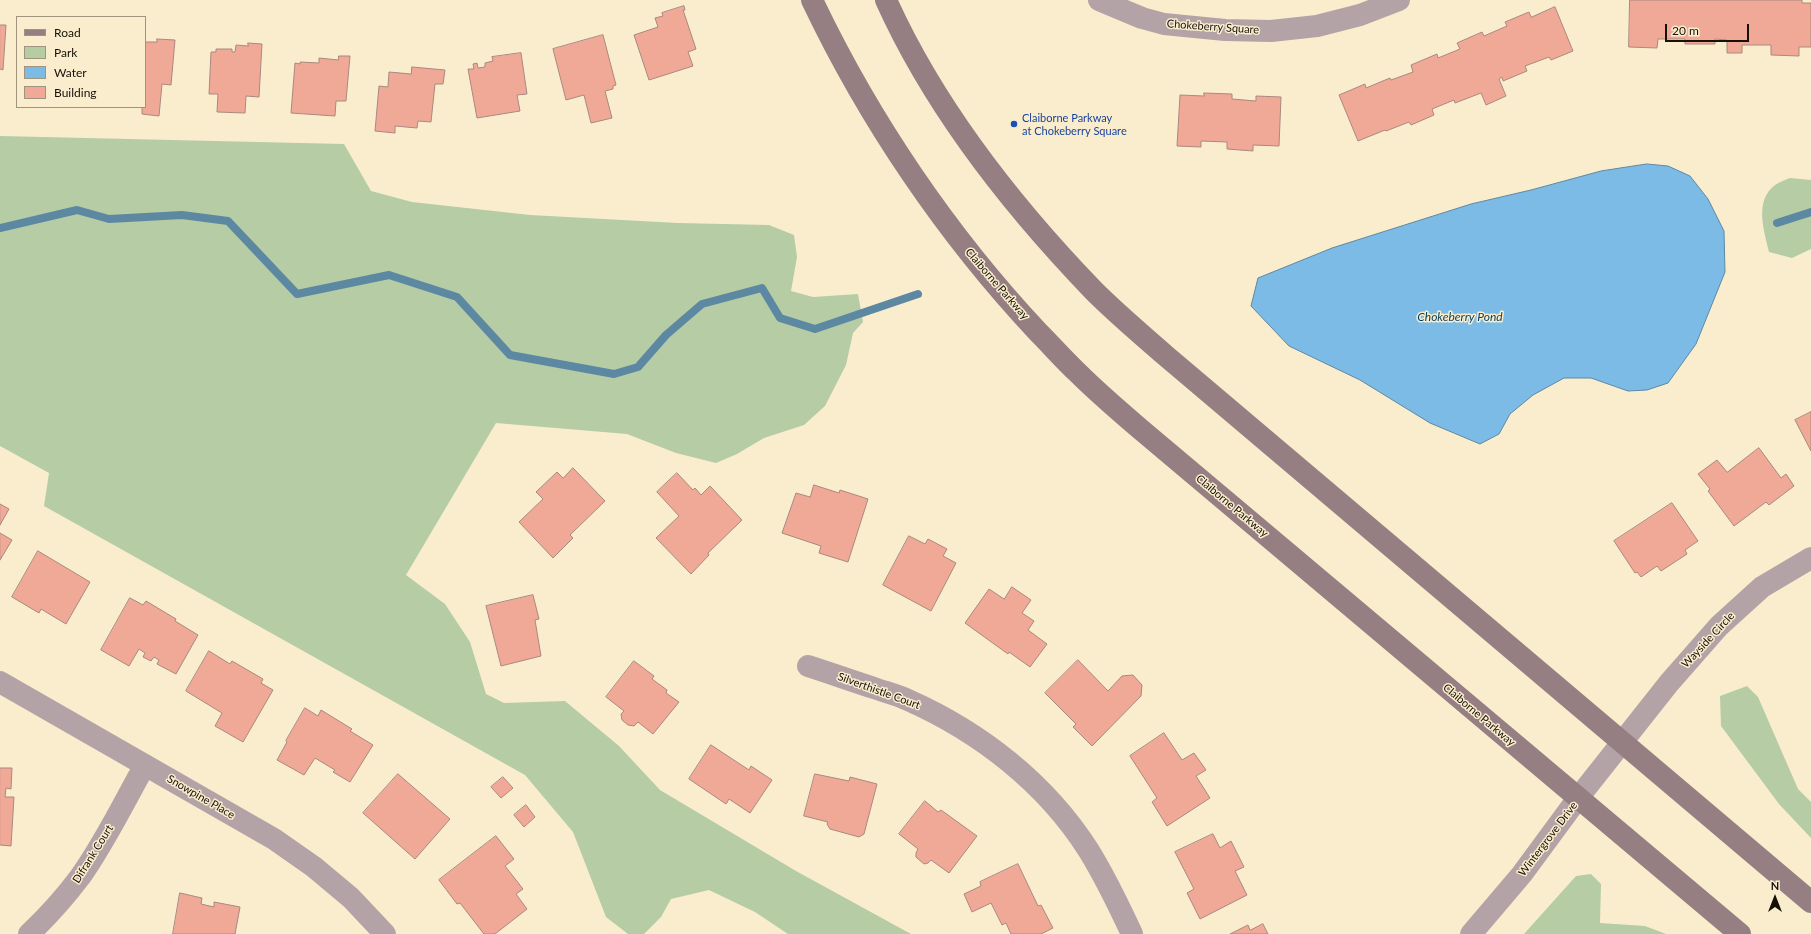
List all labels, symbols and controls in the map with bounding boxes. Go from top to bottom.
legend [16,16,146,108]
scale bar [1667,16,1751,42]
street label: Chokeberry Square [1166,17,1260,37]
text: 20 m [1672,23,1699,38]
text: Road [54,25,81,40]
text: Park [54,45,77,60]
text: Water [54,65,87,80]
text: Building [54,85,97,100]
place label: Claiborne Parkway at Chokeberry Square [1022,111,1127,137]
marker: Claiborne Parkway at Chokeberry Square [1009,119,1019,129]
street label: Claiborne Parkway [962,246,1032,322]
water label: Chokeberry Pond [1417,310,1503,324]
street label: Claiborne Parkway [1193,472,1271,540]
street label: Wayside Circle [1679,609,1737,671]
street label: Silverthistle Court [836,670,922,712]
street label: Claiborne Parkway [1440,681,1518,749]
street label: Snowpine Place [165,772,237,822]
street label: Wintergrove Drive [1516,799,1580,879]
street label: Difrank Court [70,822,116,886]
north arrow [1755,878,1795,918]
text: N [1771,879,1779,892]

